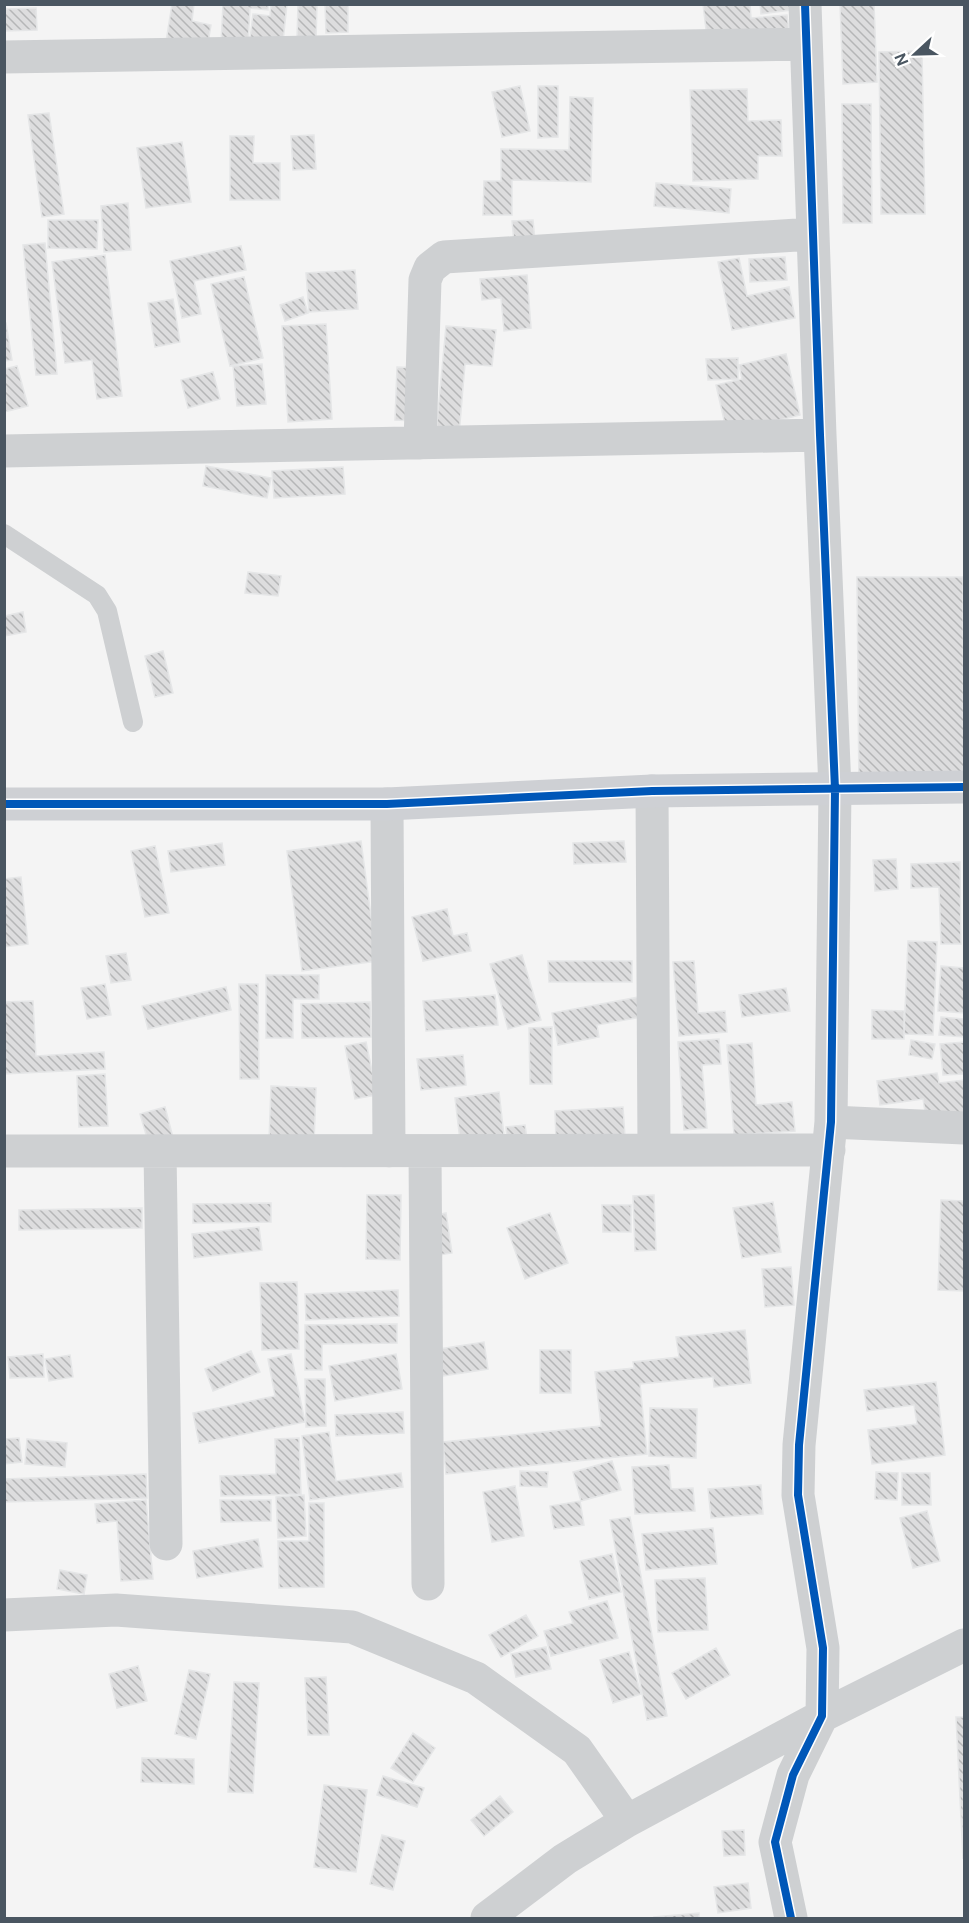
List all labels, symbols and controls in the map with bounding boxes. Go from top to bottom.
north arrow [885,24,945,84]
text: N [890,50,913,69]

